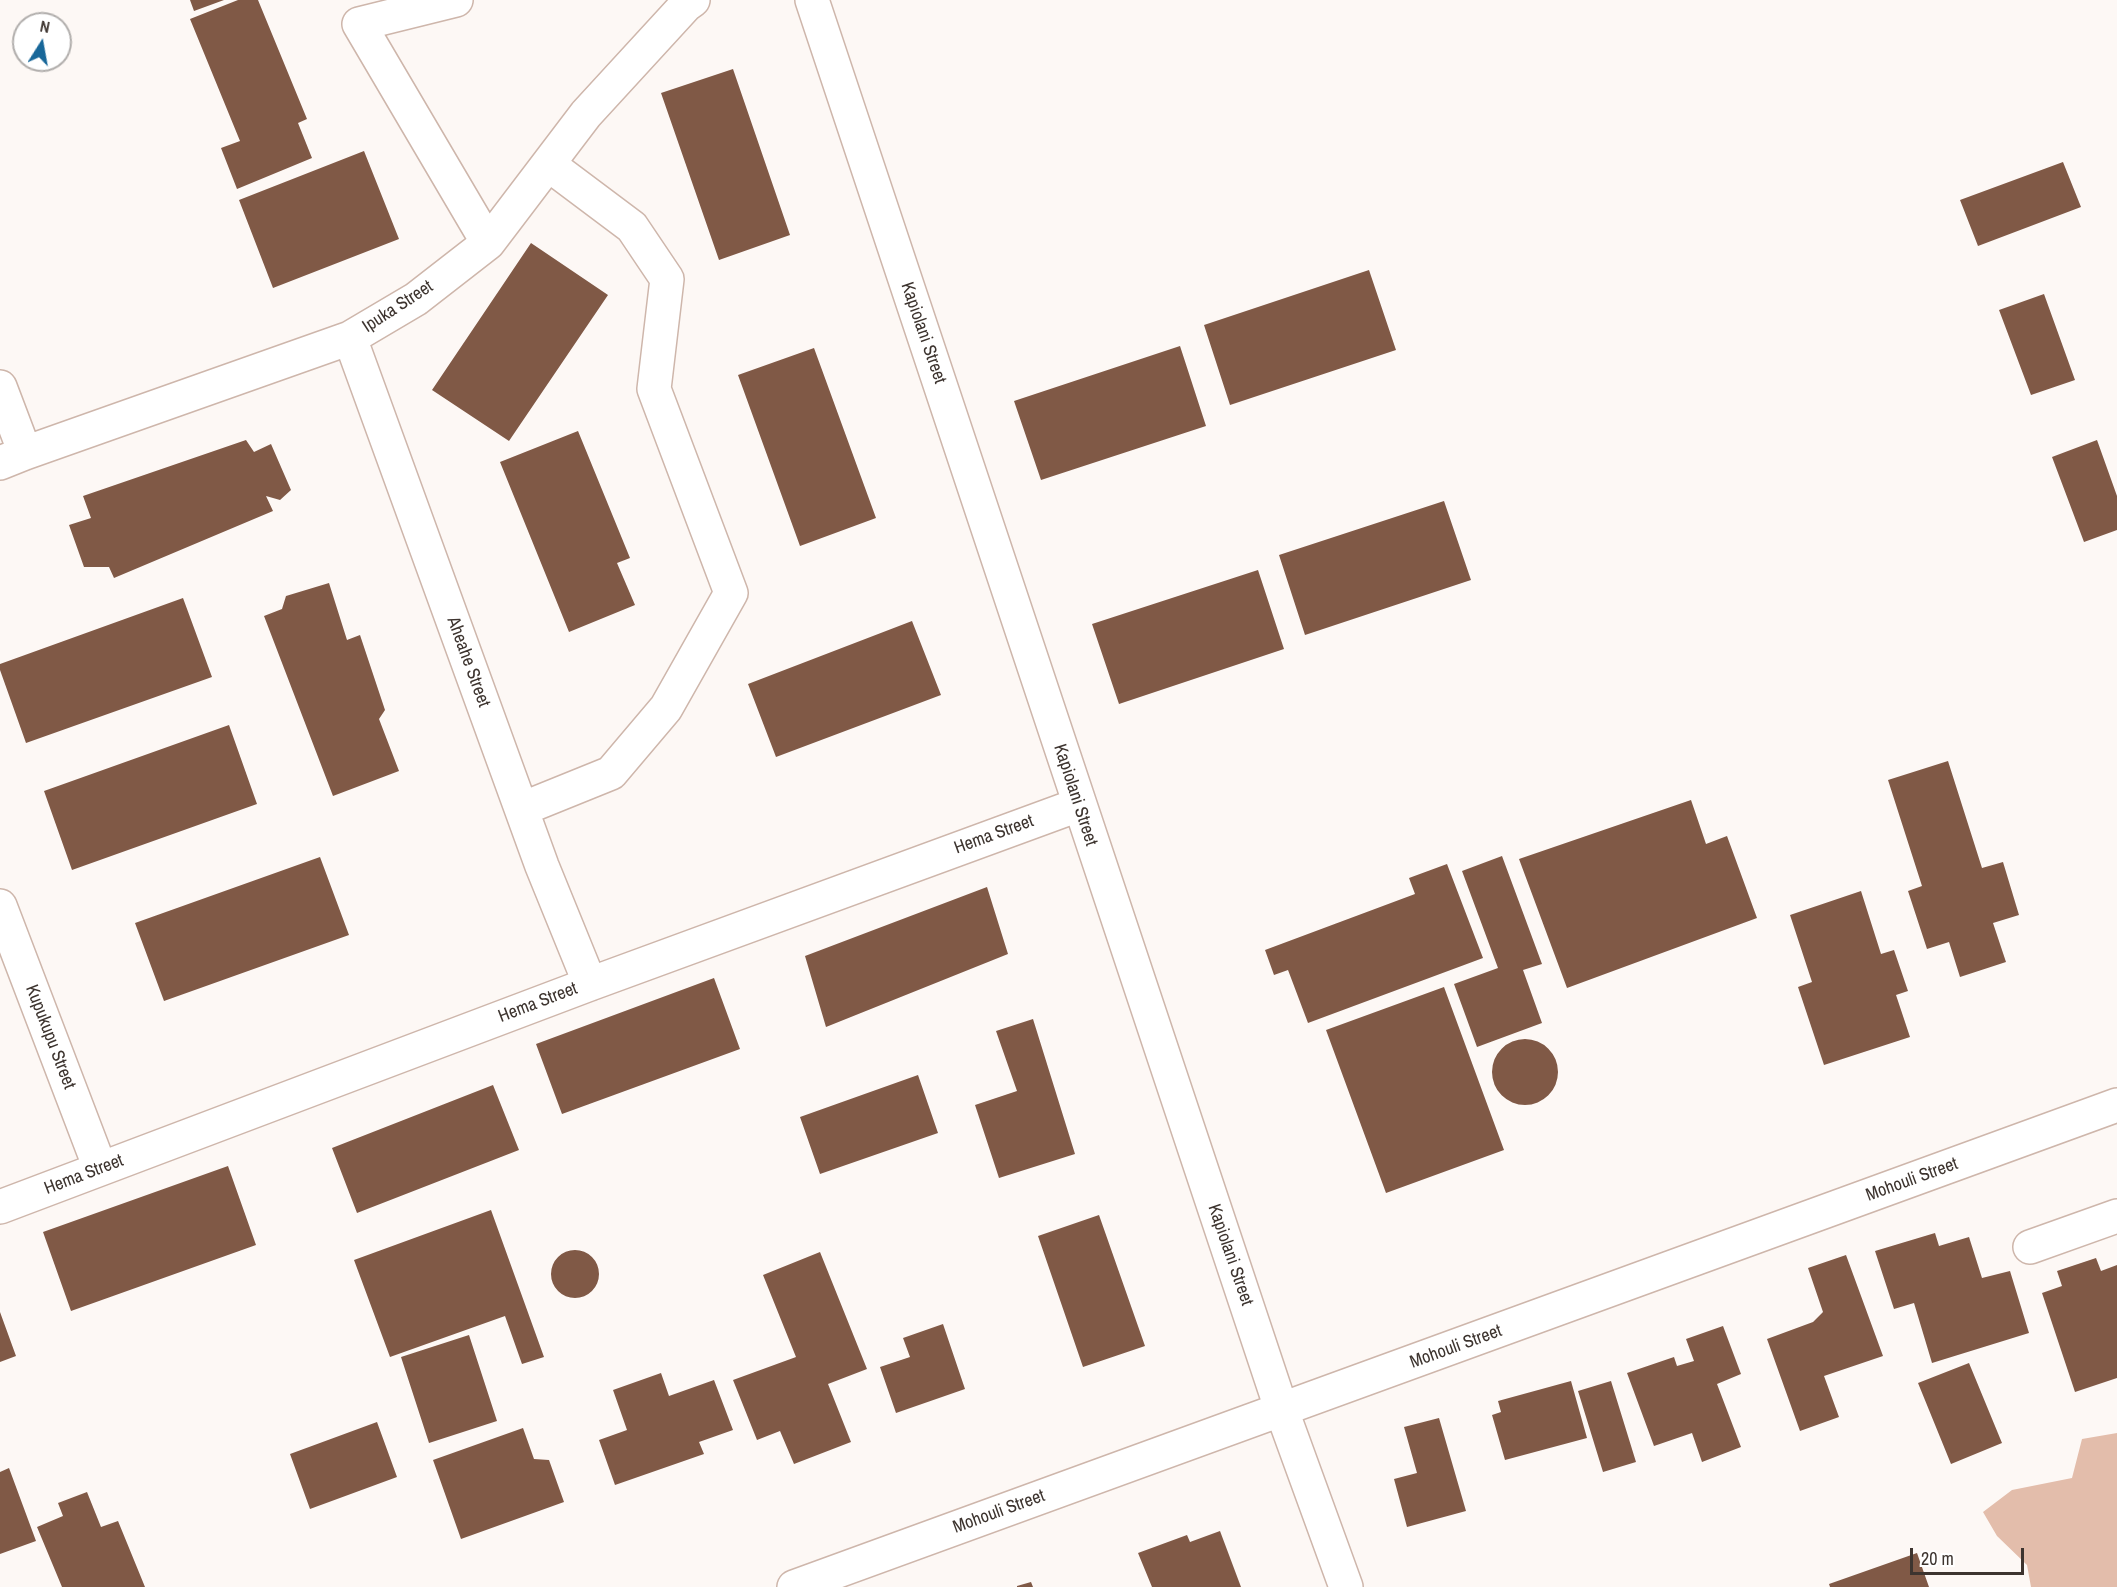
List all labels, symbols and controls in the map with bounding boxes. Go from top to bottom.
north arrow [12,12,72,72]
text: N [38,15,52,38]
street label: Ipuka Street [359,276,437,338]
street label: Kapiolani Street [896,279,950,387]
street label: Aheahe Street [442,614,494,710]
street label: Kapiolani Street [1048,741,1102,849]
street label: Hema Street [951,811,1037,859]
street label: Hema Street [495,978,581,1028]
street label: Kupukupu Street [20,982,80,1092]
street label: Hema Street [41,1150,127,1200]
street label: Mohouli Street [1863,1153,1961,1207]
street label: Kapiolani Street [1203,1201,1257,1309]
street label: Mohouli Street [1407,1320,1505,1374]
street label: Mohouli Street [950,1485,1048,1539]
scale bar [1913,1536,2027,1574]
text: 20 m [1921,1546,1954,1571]

